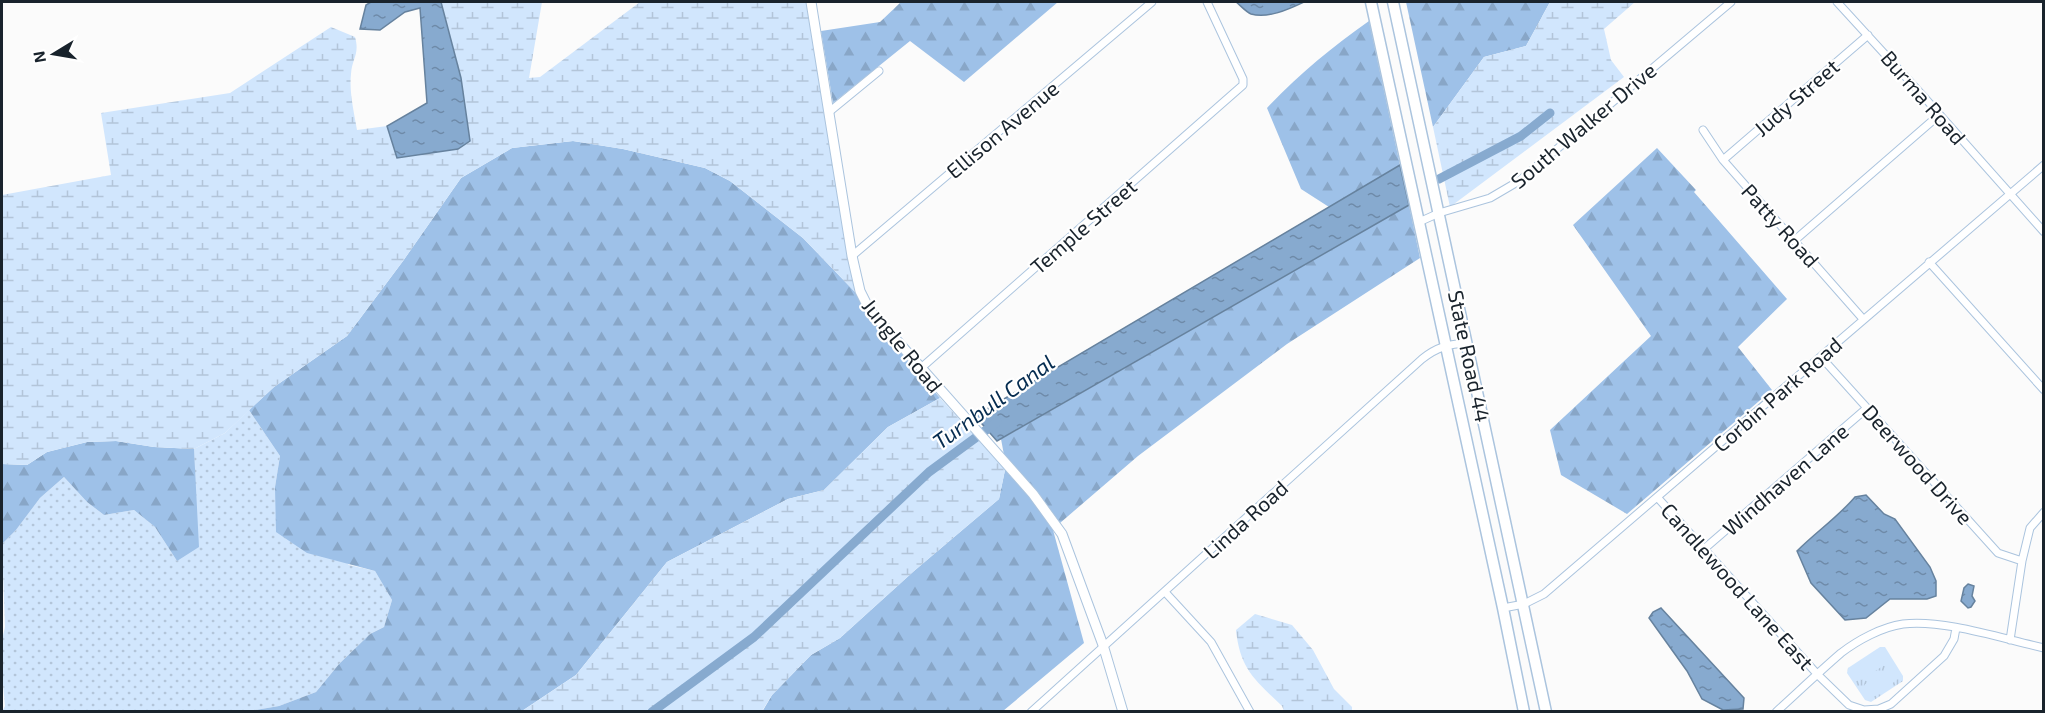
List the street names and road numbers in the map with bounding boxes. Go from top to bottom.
street label: Burma Road [1876,45,1972,149]
street label: Judy Street [1748,53,1844,141]
street label: South Walker Drive [1505,57,1661,193]
street label: Ellison Avenue [941,75,1063,183]
street label: Temple Street [1025,173,1141,279]
street label: Patty Road [1737,178,1825,272]
street label: State Road 44 [1444,288,1496,424]
street label: Jungle Road [858,293,948,397]
street label: Corbin Park Road [1708,331,1846,457]
street label: Deerwood Drive [1858,399,1978,529]
street label: Windhaven Lane [1717,418,1853,540]
street label: Linda Road [1198,475,1292,563]
street label: Candlewood Lane East [1657,498,1819,674]

